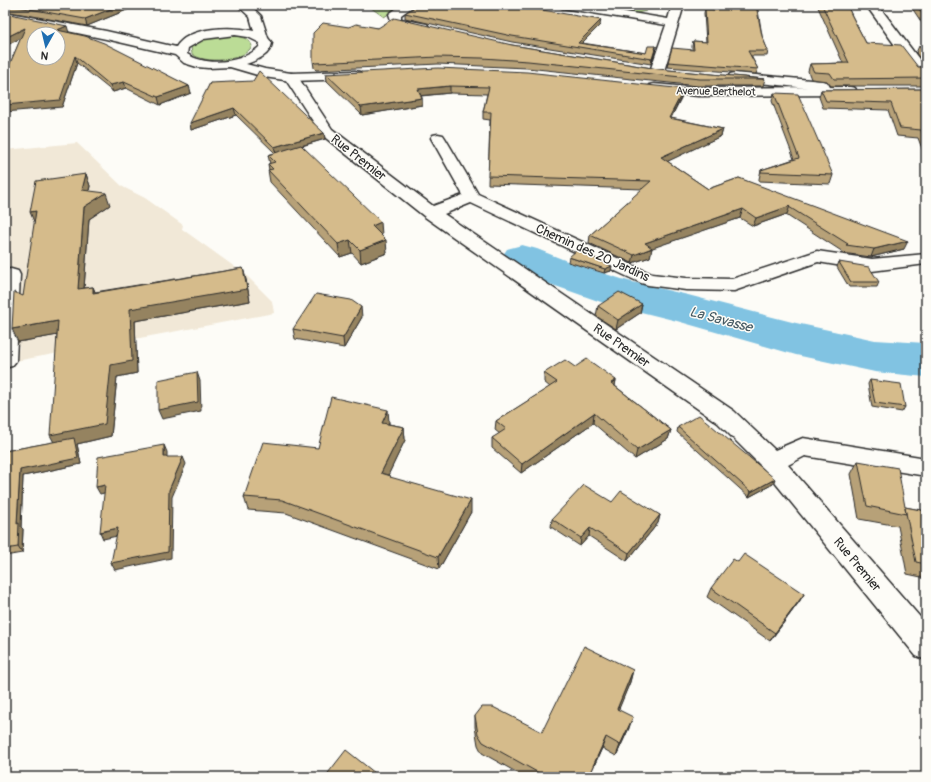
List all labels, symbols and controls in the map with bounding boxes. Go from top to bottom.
north arrow [26,26,66,66]
text: N [40,48,49,62]
street label: Avenue Berthelot [676,84,757,99]
street label: Rue Premier [328,131,390,185]
street label: Chemin des 20 Jardins [533,221,652,285]
water label: La Savasse [688,303,756,337]
street label: Rue Premier [590,320,653,371]
street label: Rue Premier [830,534,885,595]

